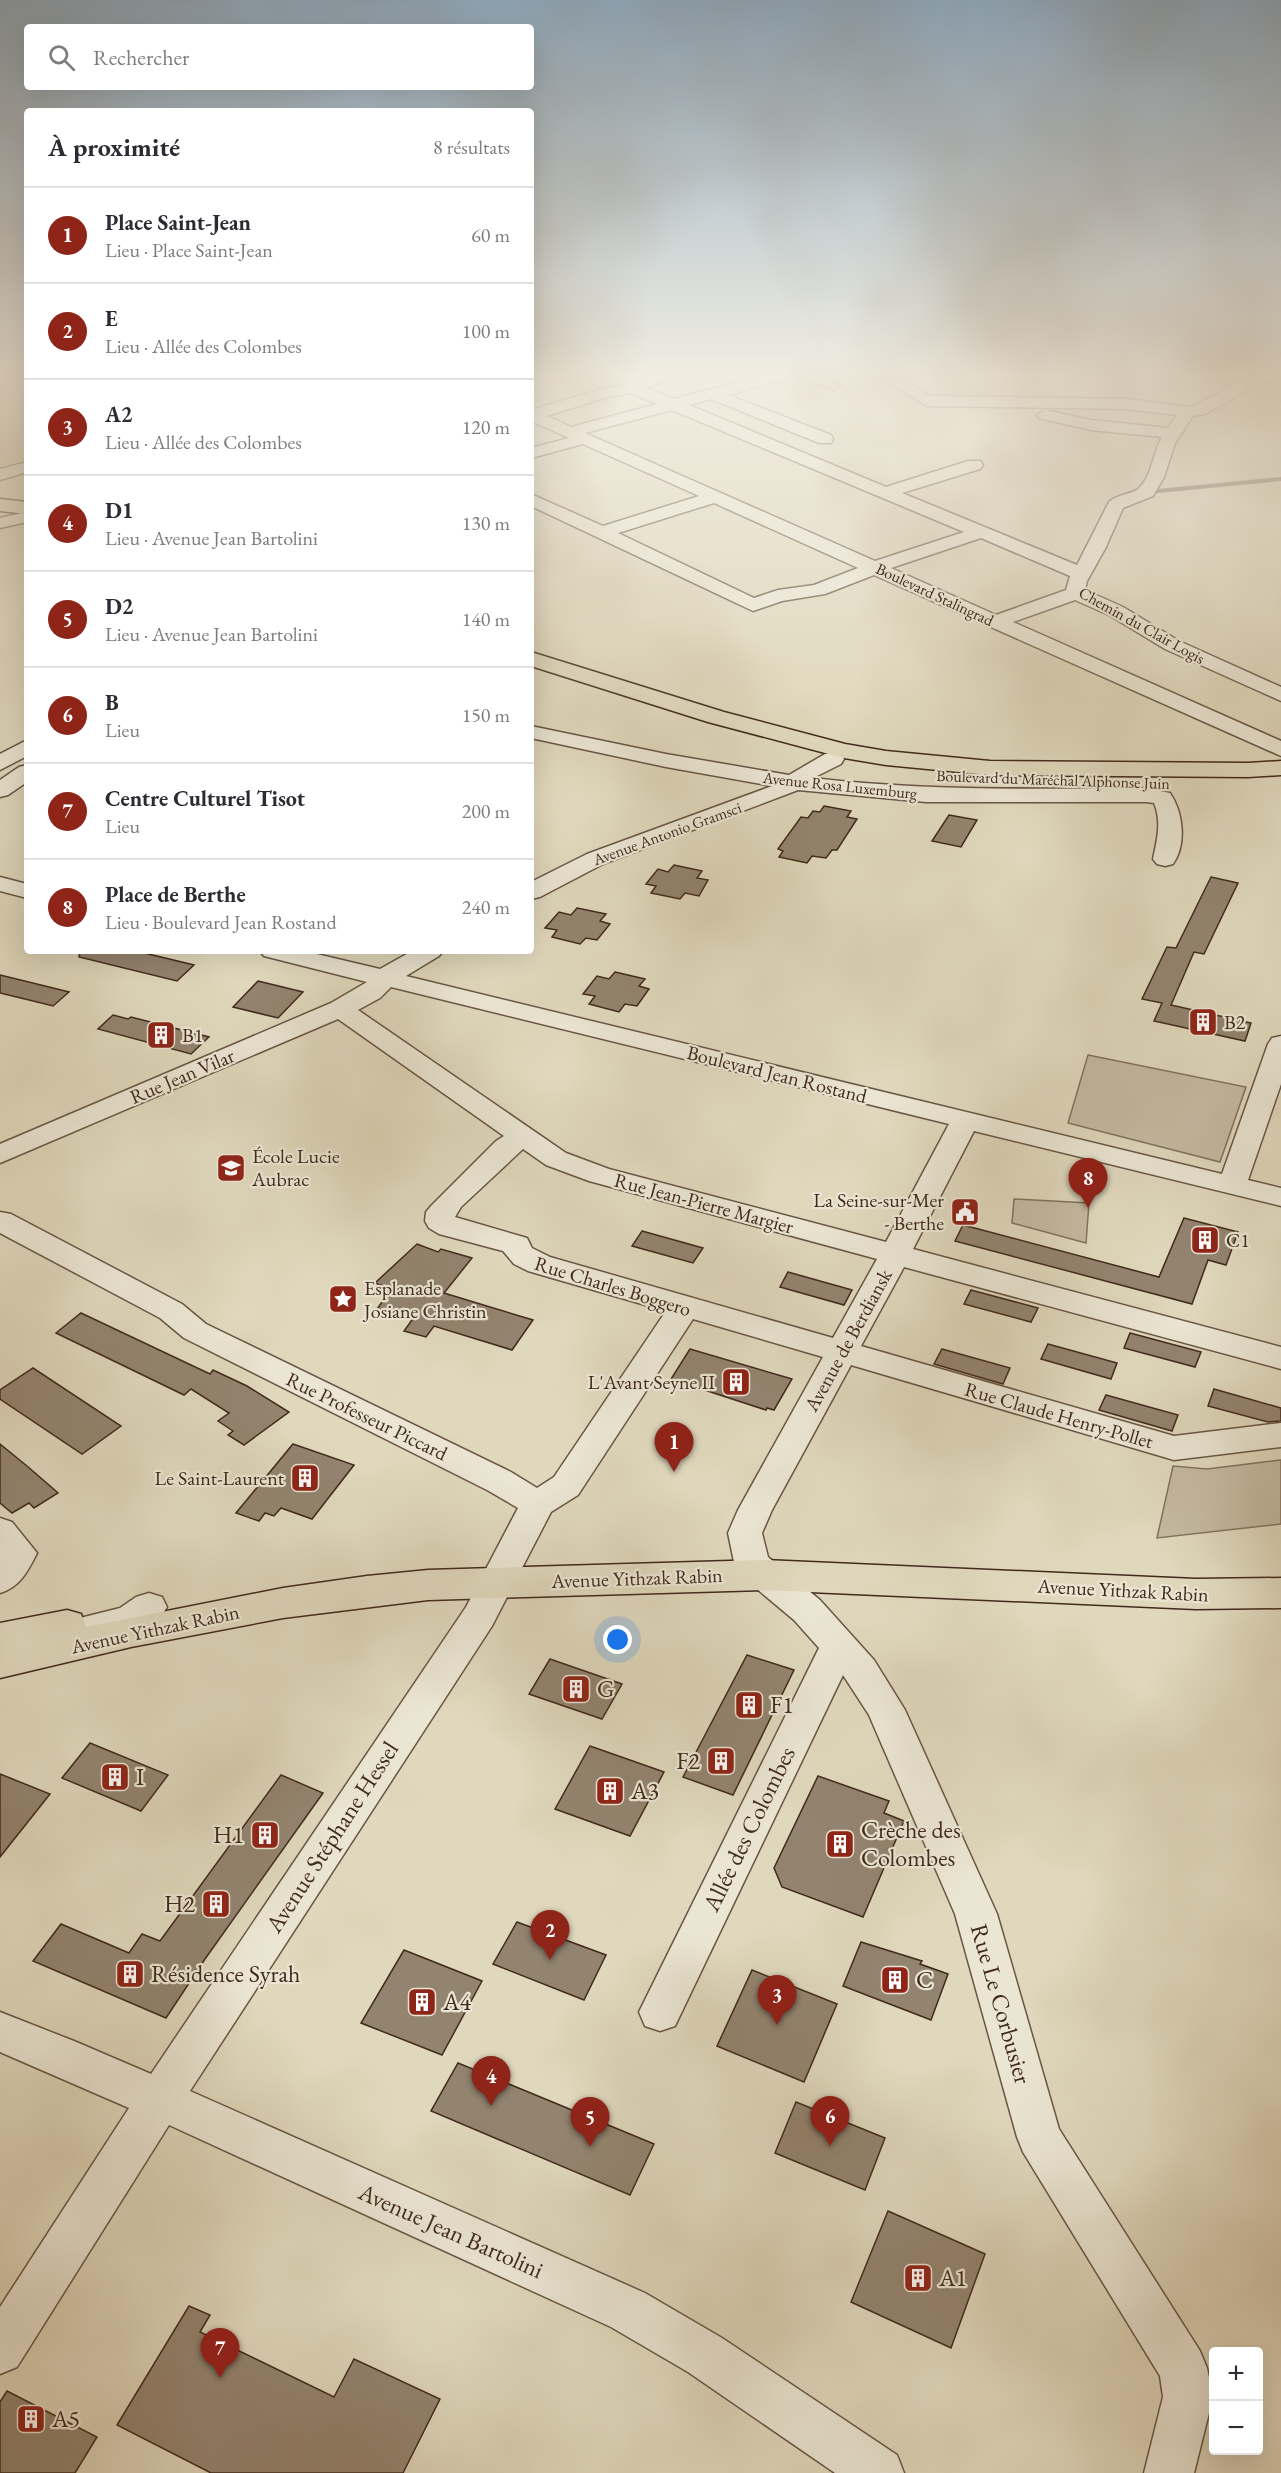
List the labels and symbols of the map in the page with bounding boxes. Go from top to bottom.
street label: Boulevard Stalingrad [873,558,998,631]
street label: Chemin du Clair Logis [1075,582,1208,669]
street label: Boulevard du Maréchal Alphonse Juin [936,765,1171,794]
street label: Avenue Rosa Luxemburg [761,767,919,804]
street label: Avenue Antonio Gramsci [589,797,744,870]
building icon: B2 [1187,1006,1219,1038]
place label: B2 [1224,1009,1246,1035]
building icon: B1 [145,1019,177,1051]
place label: B1 [182,1022,203,1048]
street label: Boulevard Jean Rostand [684,1039,871,1109]
street label: Rue Jean Vilar [126,1042,239,1110]
place label: École Lucie Aubrac [251,1143,340,1192]
school or university icon: École Lucie Aubrac [215,1152,247,1184]
pin: 8 [1068,1158,1108,1208]
street label: Rue Jean-Pierre Margier [612,1167,797,1240]
place label: La Seine-sur-Mer - Berthe [813,1187,944,1236]
public building icon: La Seine-sur-Mer - Berthe [949,1196,981,1228]
building icon: C1 [1189,1224,1221,1256]
place label: C1 [1226,1227,1250,1253]
street label: Rue Charles Boggero [532,1250,694,1322]
street label: Avenue de Berdiansk [798,1264,898,1417]
place label: Esplanade Josiane Christin [362,1275,487,1324]
place icon: Esplanade Josiane Christin [327,1283,359,1315]
street label: Rue Professeur Piccard [282,1366,453,1467]
building icon: L'Avant Seyne II [720,1366,752,1398]
place label: L'Avant Seyne II [588,1369,715,1395]
street label: Rue Claude Henry-Pollet [962,1376,1157,1455]
pin: 1 [654,1422,694,1472]
building icon: Le Saint-Laurent [289,1462,321,1494]
place label: Le Saint-Laurent [155,1465,285,1491]
street label: Avenue Yithzak Rabin [550,1562,724,1594]
street label: Avenue Yithzak Rabin [1036,1572,1210,1607]
street label: Avenue Yithzak Rabin [68,1598,242,1660]
your location [603,1625,632,1654]
building icon: G [560,1673,592,1705]
place label: G [597,1673,615,1704]
building icon: F1 [733,1689,765,1721]
place label: F1 [770,1689,794,1720]
street label: Avenue Stéphane Hessel [258,1735,405,1939]
street label: Allée des Colombes [695,1741,802,1917]
place label: F2 [676,1745,700,1776]
building icon: F2 [705,1745,737,1777]
building icon: I [99,1761,131,1793]
place label: I [136,1761,144,1792]
building icon: A3 [594,1775,626,1807]
place label: A3 [630,1775,659,1806]
place label: Crèche des Colombes [861,1814,961,1873]
place label: H1 [213,1819,244,1850]
building icon: H1 [249,1819,281,1851]
building icon: Crèche des Colombes [824,1828,856,1860]
place label: H2 [164,1888,195,1919]
building icon: H2 [200,1888,232,1920]
pin: 2 [530,1910,570,1960]
street label: Rue Le Corbusier [964,1920,1039,2087]
building icon: Résidence Syrah [114,1958,146,1990]
place label: Résidence Syrah [151,1958,300,1989]
building icon: C [879,1964,911,1996]
place label: C [916,1964,933,1995]
pin: 3 [758,1976,796,2025]
building icon: A4 [406,1986,438,2018]
place label: A4 [442,1986,472,2017]
pin: 4 [472,2056,510,2106]
pin: 6 [810,2096,850,2146]
pin: 5 [570,2098,610,2147]
street label: Avenue Jean Bartolini [353,2175,549,2285]
building icon: A1 [902,2262,934,2294]
place label: A1 [938,2262,967,2293]
pin: 7 [200,2328,240,2378]
building icon: A5 [15,2403,47,2435]
place label: A5 [51,2403,80,2434]

